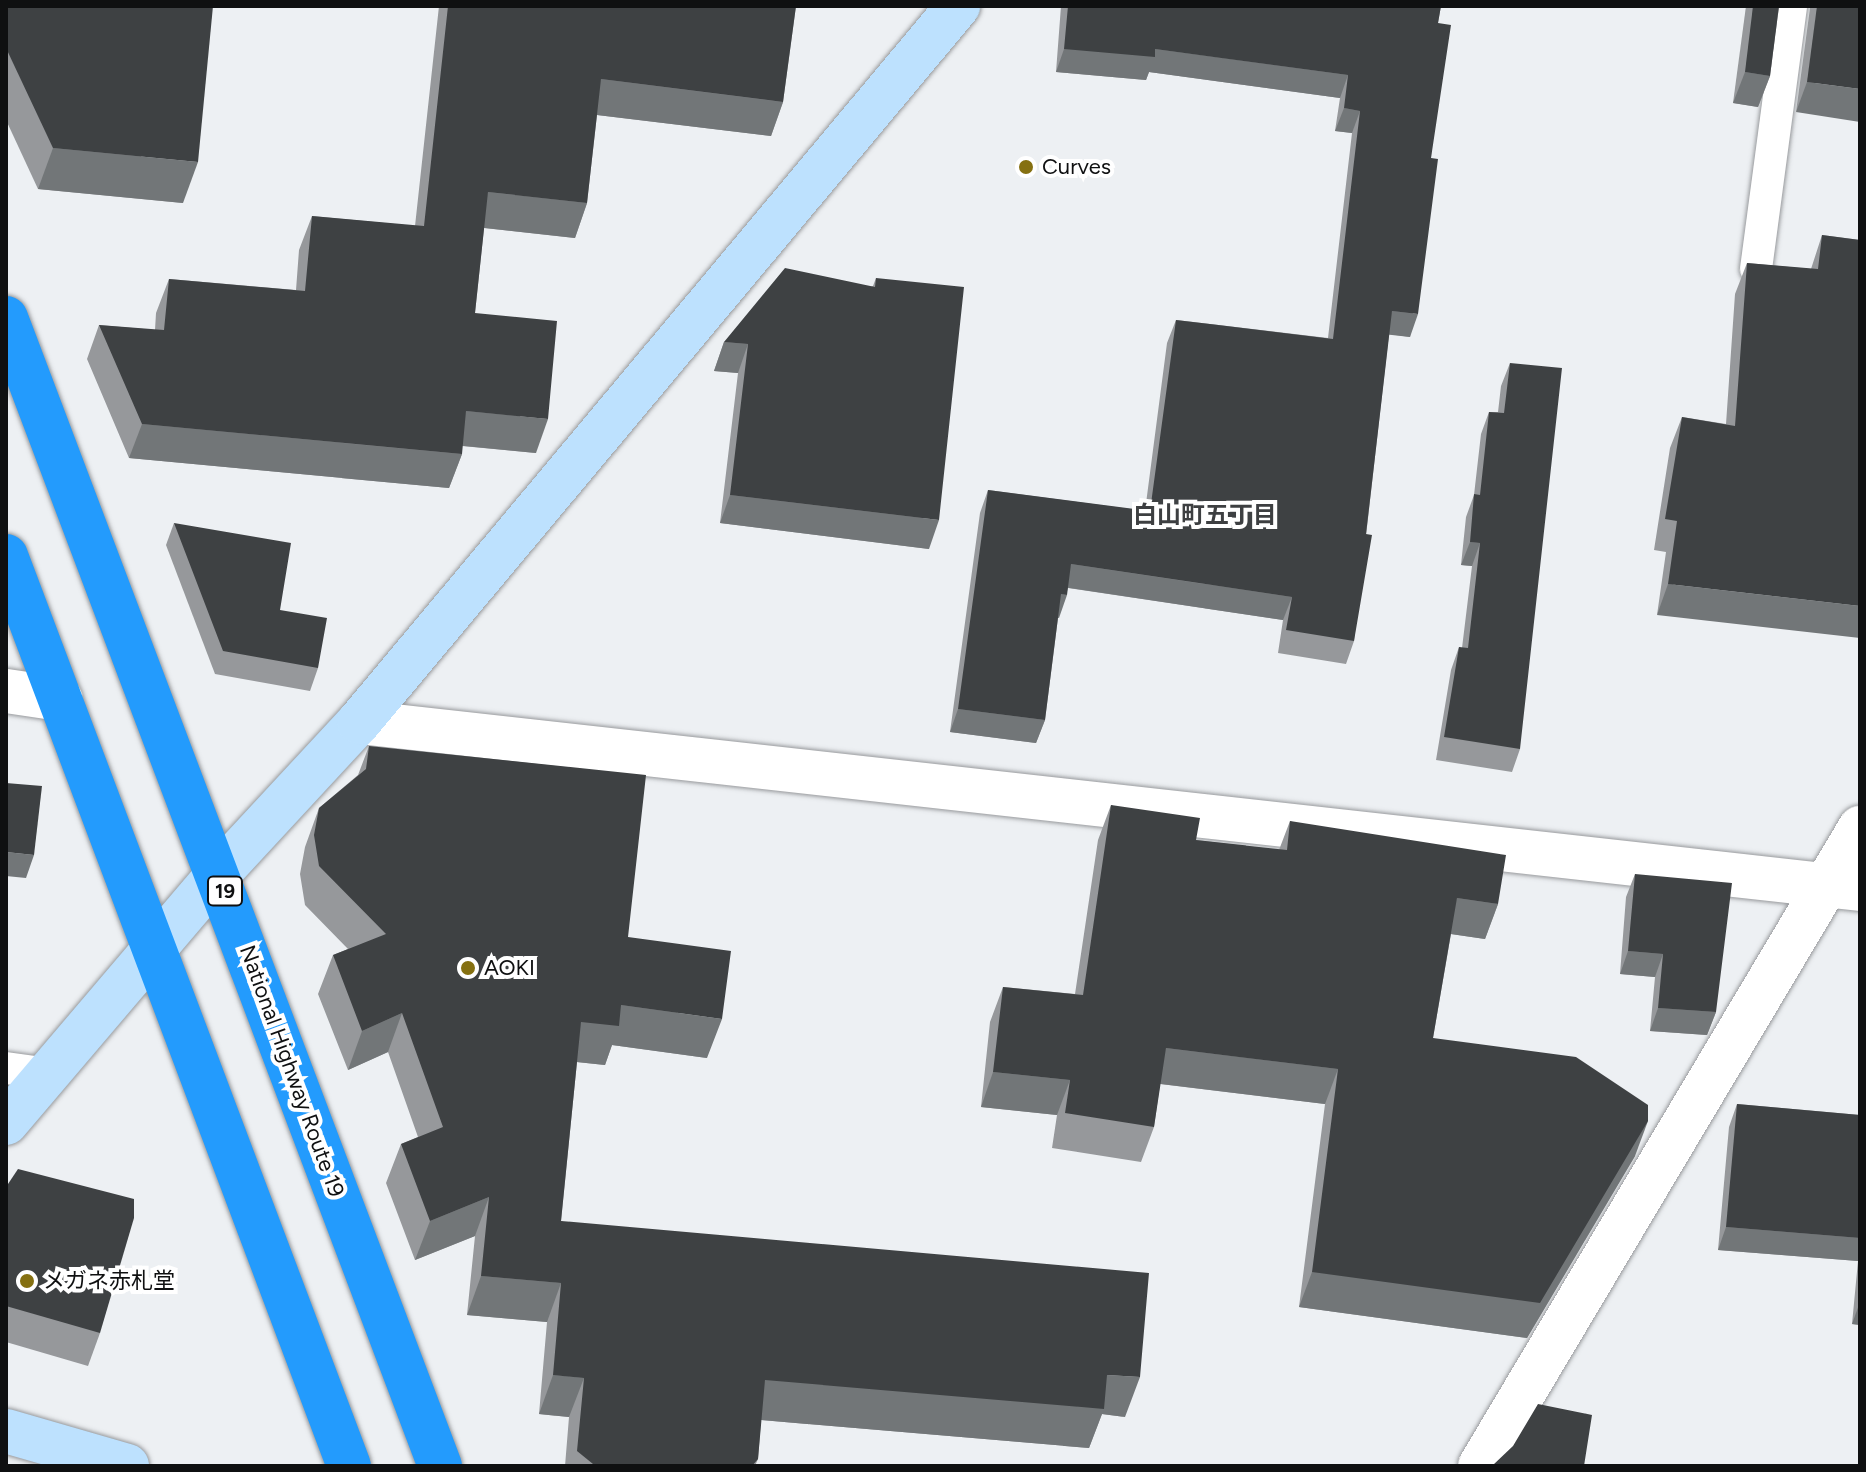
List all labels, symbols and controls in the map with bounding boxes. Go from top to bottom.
place label: Curves [1042,154,1111,180]
marker: Curves [1017,158,1035,176]
district label: 白山町五丁目 [1133,501,1277,529]
road number: 19 [205,875,245,907]
street label: National Highway Route 19 [234,942,350,1200]
place label: AOKI [484,955,535,981]
marker: AOKI [459,959,477,977]
place label: メガネ赤札堂 [43,1268,175,1294]
marker: メガネ赤札堂 [18,1272,36,1290]

